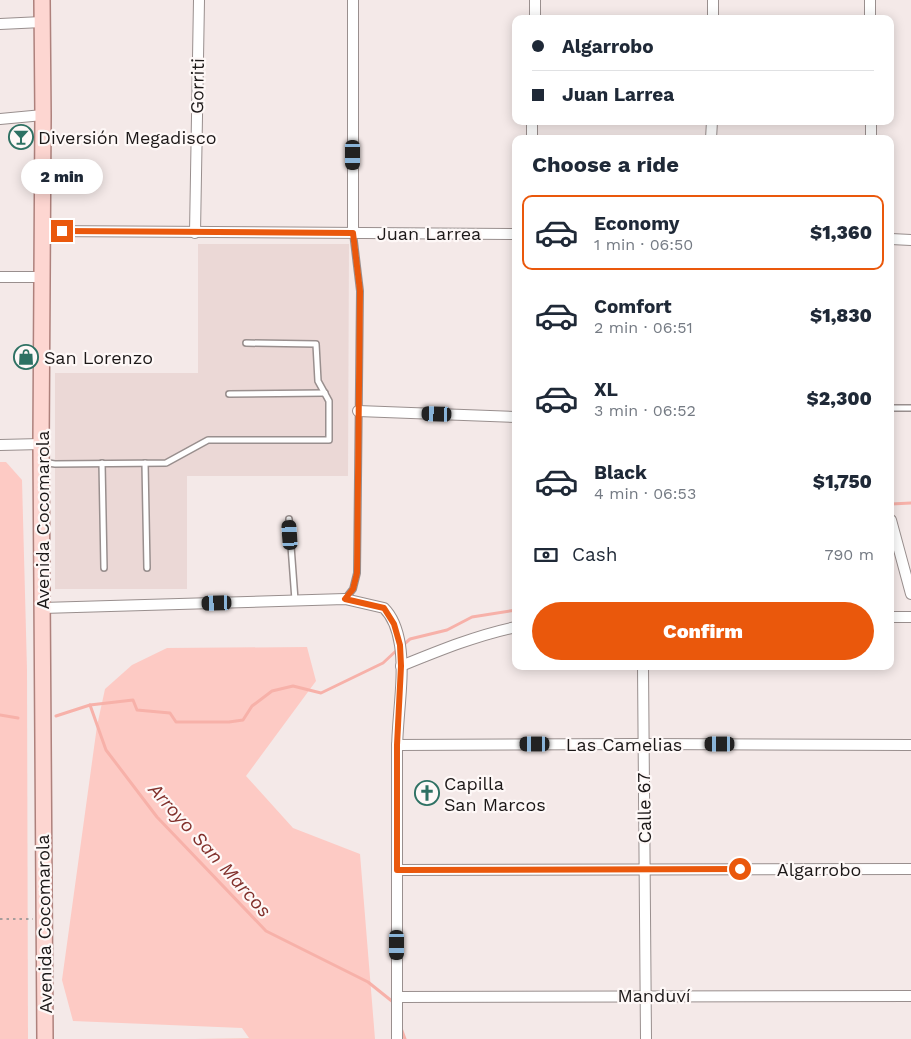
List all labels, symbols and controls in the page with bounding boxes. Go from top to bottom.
text: Algarrobo [562,35,654,58]
street label: Gorriti [186,58,208,114]
text: Juan Larrea [562,83,674,106]
bar icon: Diversión Megadisco [8,124,34,150]
place label: Diversión Megadisco [38,127,217,148]
car [345,140,360,170]
text: Choose a ride [532,152,679,177]
callout: 2 min [21,158,103,194]
text: 2 min [40,167,84,186]
icon: car [534,210,579,255]
text: Economy [594,212,679,235]
route end [51,220,73,242]
text: $1,360 [810,221,872,244]
street label: Juan Larrea [377,223,481,244]
text: 1 min · 06:50 [594,235,693,254]
icon: car [534,293,579,338]
text: Comfort [594,295,672,318]
text: $1,830 [810,304,872,327]
text: 2 min · 06:51 [594,318,693,337]
shop icon: San Lorenzo [13,344,39,370]
place label: San Lorenzo [44,347,153,368]
icon: car [534,376,579,421]
text: XL [594,378,618,401]
text: $2,300 [807,387,872,410]
text: 3 min · 06:52 [594,401,696,420]
car [421,406,452,422]
street label: Avenida Cocomarola [32,430,53,610]
icon: car [534,459,579,504]
text: Black [594,461,647,484]
text: $1,750 [813,470,872,493]
text: 4 min · 06:53 [594,484,696,503]
car [281,520,298,550]
icon: cash [532,541,560,569]
text: Cash [572,543,618,566]
text: 790 m [824,545,874,564]
car [201,595,232,611]
button: Confirm [532,602,874,660]
street label: Las Camelias [566,734,682,755]
car [520,737,550,752]
car [705,737,735,752]
street label: Calle 67 [633,772,655,844]
place label: Capilla San Marcos [444,773,546,815]
water label: Arroyo San Marcos [143,777,276,922]
church icon: Capilla San Marcos [414,780,440,806]
street label: Avenida Cocomarola [32,834,56,1014]
route start [729,858,751,880]
street label: Algarrobo [777,859,861,880]
car [389,930,404,960]
street label: Manduví [617,985,691,1006]

